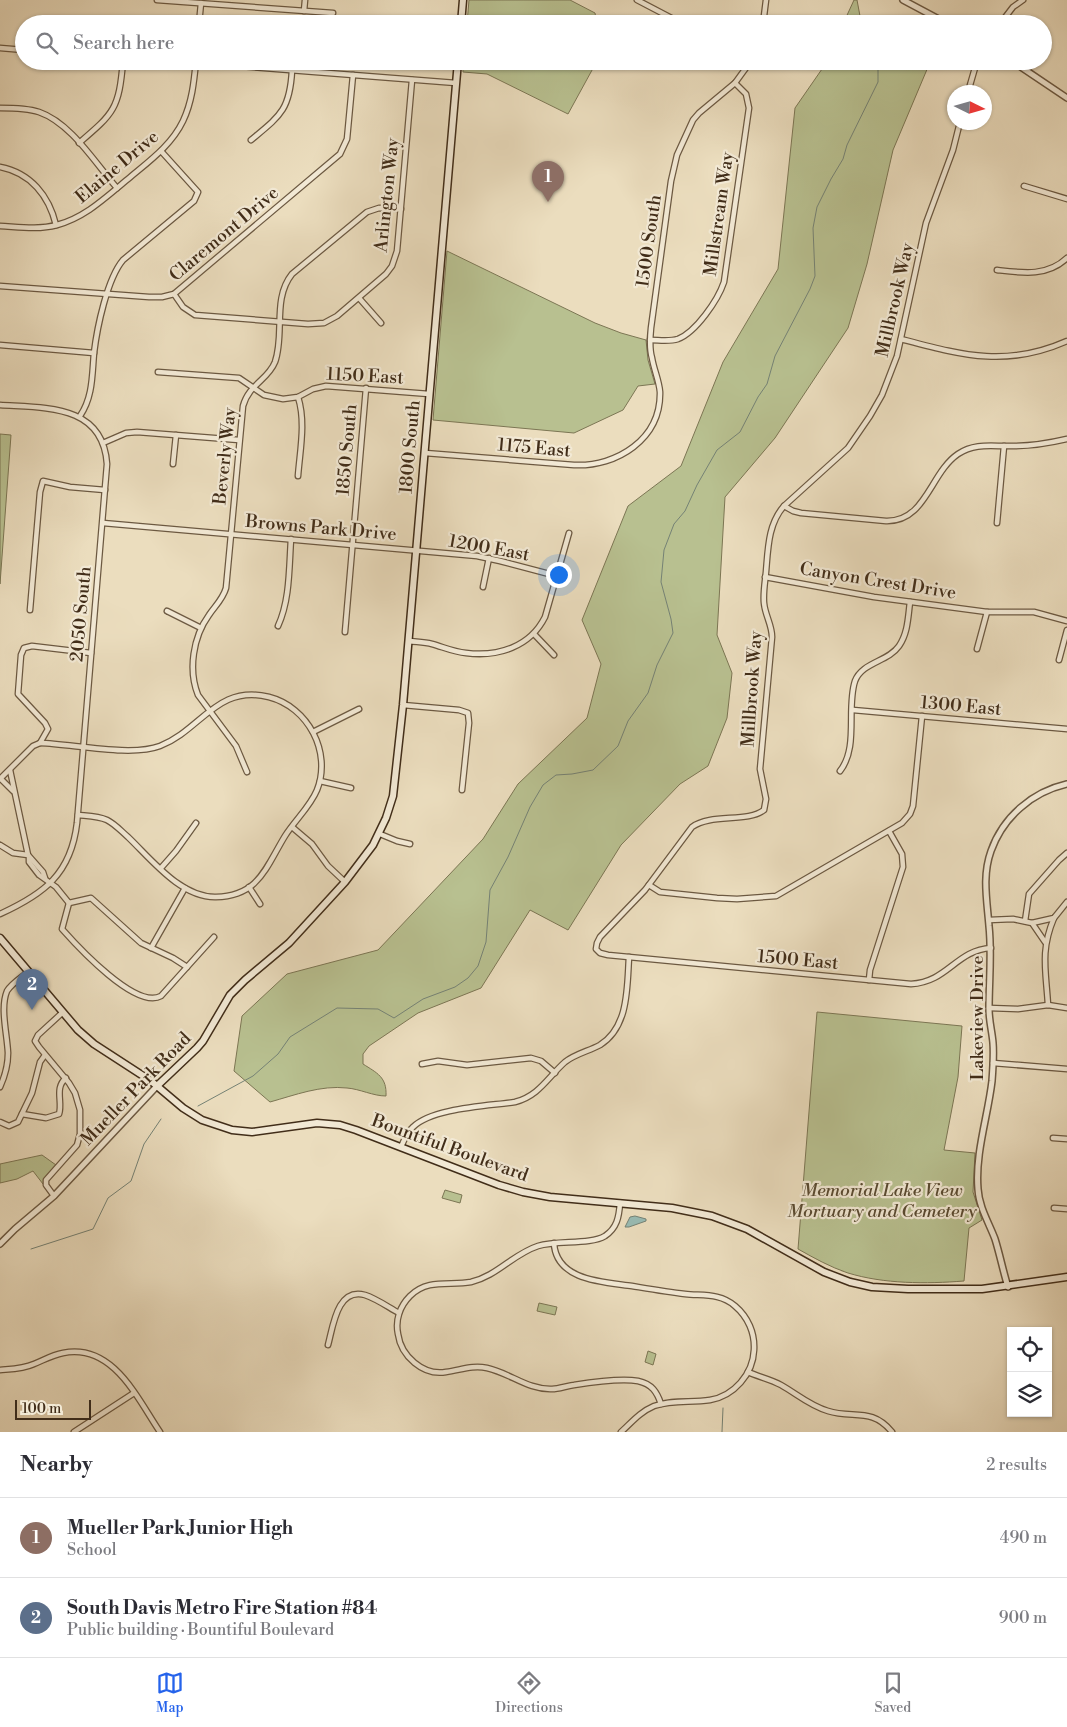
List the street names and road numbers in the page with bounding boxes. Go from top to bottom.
street label: Elaine Drive [70,125,164,209]
street label: Arlington Way [369,136,404,254]
street label: Millstream Way [699,150,739,278]
street label: Claremont Drive [164,181,284,287]
street label: 1500 South [631,193,667,289]
street label: Millbrook Way [871,240,919,359]
street label: 1150 East [326,362,405,390]
street label: 1800 South [394,399,426,495]
street label: 1850 South [332,403,362,497]
street label: Beverly Way [208,406,242,507]
street label: 1175 East [496,433,572,463]
street label: Browns Park Drive [243,510,398,546]
street label: 1200 East [447,530,532,567]
street label: Canyon Crest Drive [798,557,958,605]
street label: 2050 South [65,565,97,663]
street label: Millbrook Way [736,630,768,748]
street label: 1300 East [920,691,1003,721]
street label: 1500 East [757,945,840,975]
street label: Lakeview Drive [966,955,989,1081]
street label: Mueller Park Road [76,1027,197,1151]
street label: Bountiful Boulevard [368,1109,532,1187]

